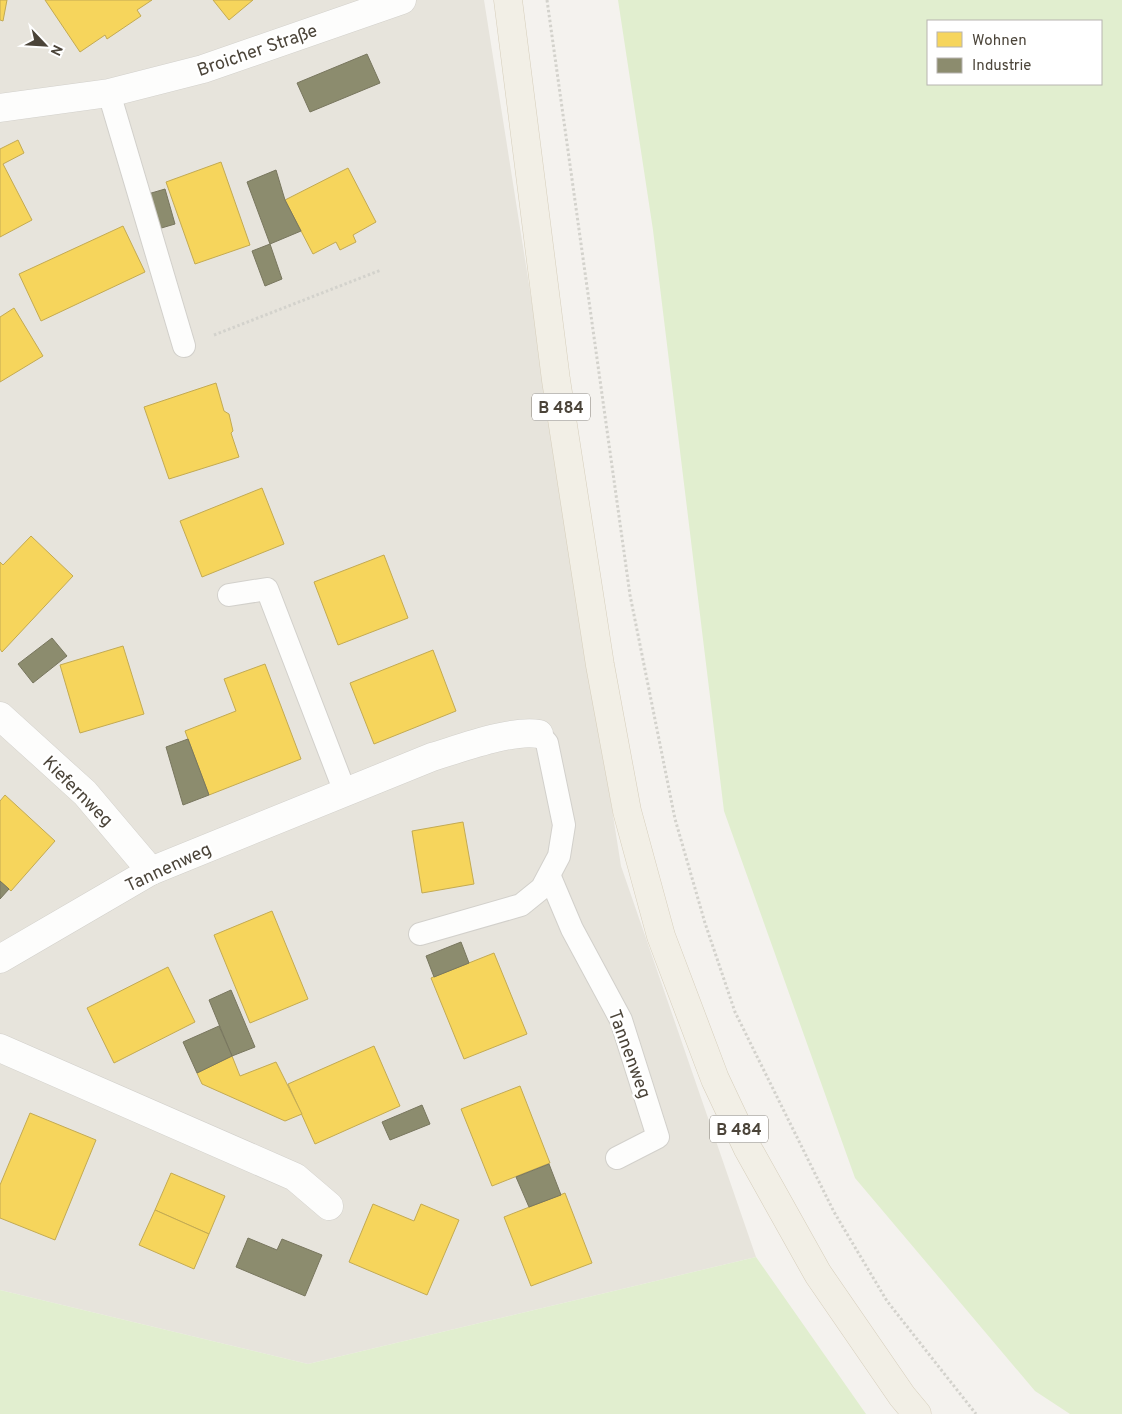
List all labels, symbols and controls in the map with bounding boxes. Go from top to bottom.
north arrow [20,20,70,70]
street label: Broicher Straße [194,20,321,83]
legend [927,20,1102,85]
text: Wohnen [972,32,1027,51]
text: N [46,42,65,58]
text: Industrie [972,57,1031,76]
road number: B 484 [532,394,590,421]
street label: Kiefernweg [37,752,117,832]
street label: Tannenweg [122,838,215,898]
street label: Tannenweg [602,1007,655,1102]
road number: B 484 [710,1116,768,1142]

